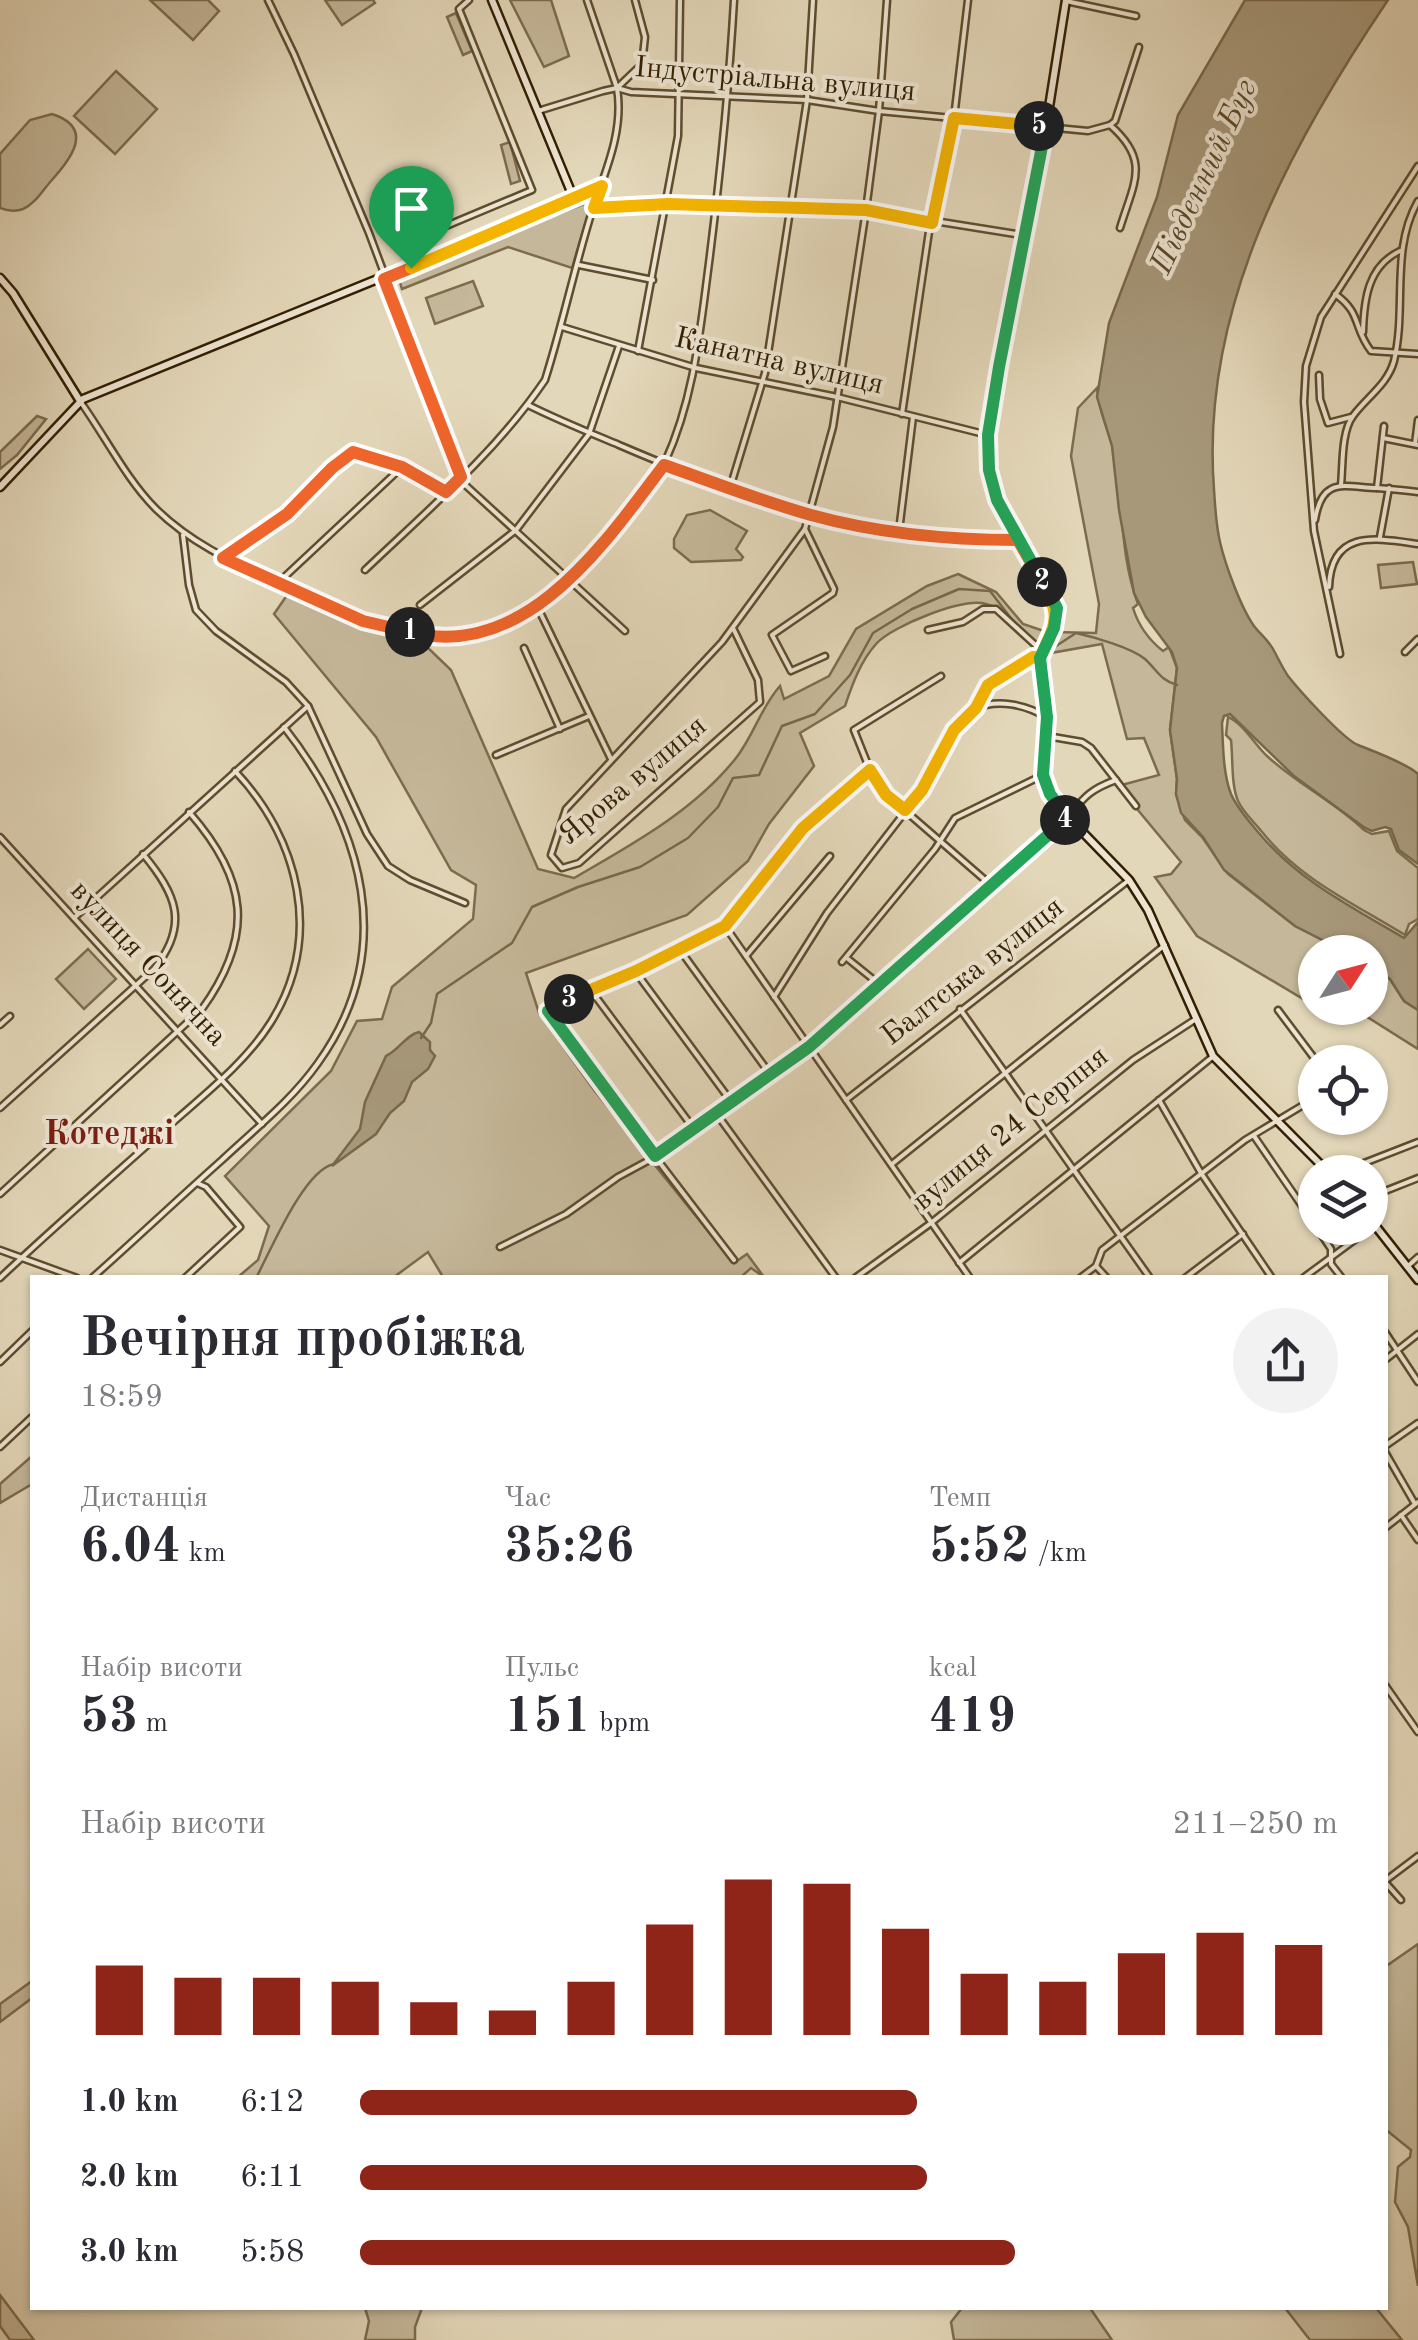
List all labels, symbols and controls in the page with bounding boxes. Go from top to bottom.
street label: Індустріальна вулиця [633,53,917,107]
water label: Південний Буг [1146,75,1264,280]
pin: 5 [1014,101,1064,151]
text: 5 [1031,112,1047,140]
pin [369,166,454,269]
icon: arrive [384,181,439,236]
street label: Канатна вулиця [672,323,886,401]
pin: 2 [1017,557,1067,607]
text: 2 [1034,568,1050,596]
pin: 1 [385,607,435,657]
text: 1 [402,618,418,646]
street label: Ярова вулиця [553,711,713,851]
pin: 4 [1040,795,1090,845]
text: 4 [1057,806,1073,834]
street label: вулиця Сонячна [64,876,232,1052]
street label: Балтська вулиця [877,892,1069,1052]
north arrow [1298,935,1388,1025]
map controls [1298,935,1388,1245]
pin: 3 [544,974,594,1024]
text: 3 [561,985,577,1013]
street label: вулиця 24 Серпня [908,1041,1114,1217]
button: locate [1298,1045,1388,1135]
district label: Котеджі [44,1117,174,1152]
button: layers [1298,1155,1388,1245]
button: share [1233,1308,1338,1413]
text: Вечірня пробіжка [80,1313,525,1368]
text: 18:59 [80,1382,163,1414]
text: Дистанція [80,1485,208,1513]
text: Час [504,1485,551,1513]
text: Темп [929,1485,991,1513]
text: 6.04 [80,1523,181,1573]
text: 35:26 [504,1523,634,1573]
text: 5:52 [929,1523,1030,1573]
text: km [181,1540,226,1568]
text: /km [1030,1540,1087,1568]
text: Набір висоти [80,1655,243,1683]
text: Пульс [504,1655,579,1683]
text: kcal [929,1655,977,1683]
text: 53 [80,1693,138,1743]
text: 151 [504,1693,591,1743]
text: 419 [929,1693,1016,1743]
text: m [138,1710,168,1738]
text: bpm [591,1710,650,1738]
text: Набір висоти [80,1809,266,1841]
text: 211–250 m [1172,1809,1338,1841]
text: 1.0 km [80,2087,179,2119]
text: 6:12 [240,2087,305,2119]
text: 2.0 km [80,2162,179,2194]
text: 6:11 [240,2162,305,2194]
text: 3.0 km [80,2237,179,2269]
text: 5:58 [240,2237,305,2269]

